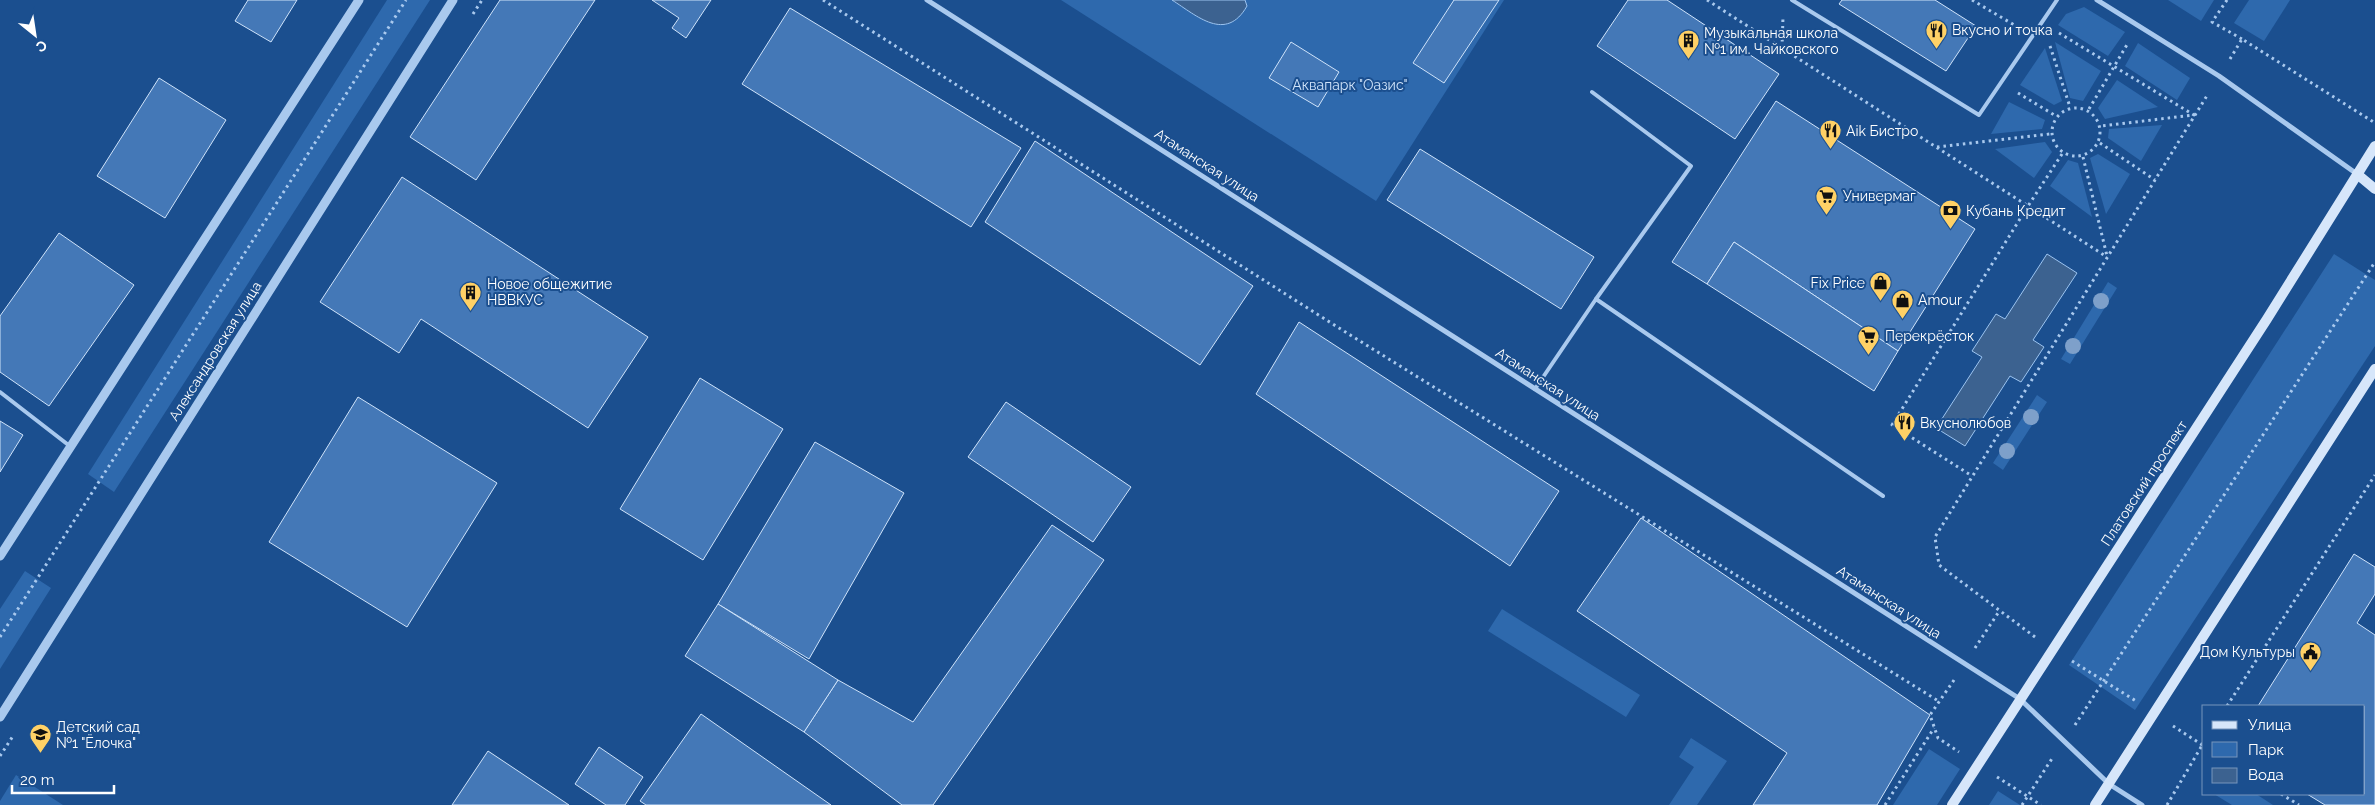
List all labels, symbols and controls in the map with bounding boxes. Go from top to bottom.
north arrow [10,10,60,60]
restaurant icon: Вкусно и точка [1924,18,1948,49]
place label: Вкусно и точка [1952,22,2053,38]
place label: Музыкальная школа №1 им. Чайковского [1704,25,1838,57]
building icon: Музыкальная школа №1 им. Чайковского [1676,29,1700,60]
text: С [33,37,50,56]
park label: Аквапарк "Оазис" [1292,77,1408,93]
restaurant icon: Aik Бистро [1818,119,1842,150]
place label: Aik Бистро [1846,123,1918,139]
street label: Атаманская улица [1152,125,1262,205]
supermarket icon: Универмаг [1815,184,1839,215]
place label: Универмаг [1843,188,1916,204]
bank icon: Кубань Кредит [1938,199,1962,230]
place label: Кубань Кредит [1966,203,2066,219]
shop icon: Fix Price [1869,271,1893,302]
place label: Fix Price [1811,275,1865,291]
place label: Новое общежитие НВВКУС [487,276,612,308]
street label: Александровская улица [165,278,265,424]
building icon: Новое общежитие НВВКУС [459,280,483,311]
shop icon: Amour [1890,288,1914,319]
place label: Amour [1918,292,1962,308]
supermarket icon: Перекрёсток [1857,324,1881,355]
place label: Перекрёсток [1885,328,1974,344]
street label: Атаманская улица [1493,344,1603,424]
restaurant icon: Вкуснолюбов [1892,411,1916,442]
place label: Вкуснолюбов [1920,415,2011,431]
street label: Платовский проспект [2098,417,2191,549]
street label: Атаманская улица [1834,562,1944,642]
public building icon: Дом Культуры [2299,640,2323,671]
place label: Дом Культуры [2200,644,2295,660]
legend [2202,705,2365,795]
text: Улица [2248,716,2292,734]
place label: Детский сад №1 "Ёлочка" [56,719,140,751]
school or university icon: Детский сад №1 "Ёлочка" [28,723,52,754]
text: Парк [2248,741,2284,759]
scale bar [12,762,115,794]
text: Вода [2248,766,2284,784]
text: 20 m [20,771,55,789]

